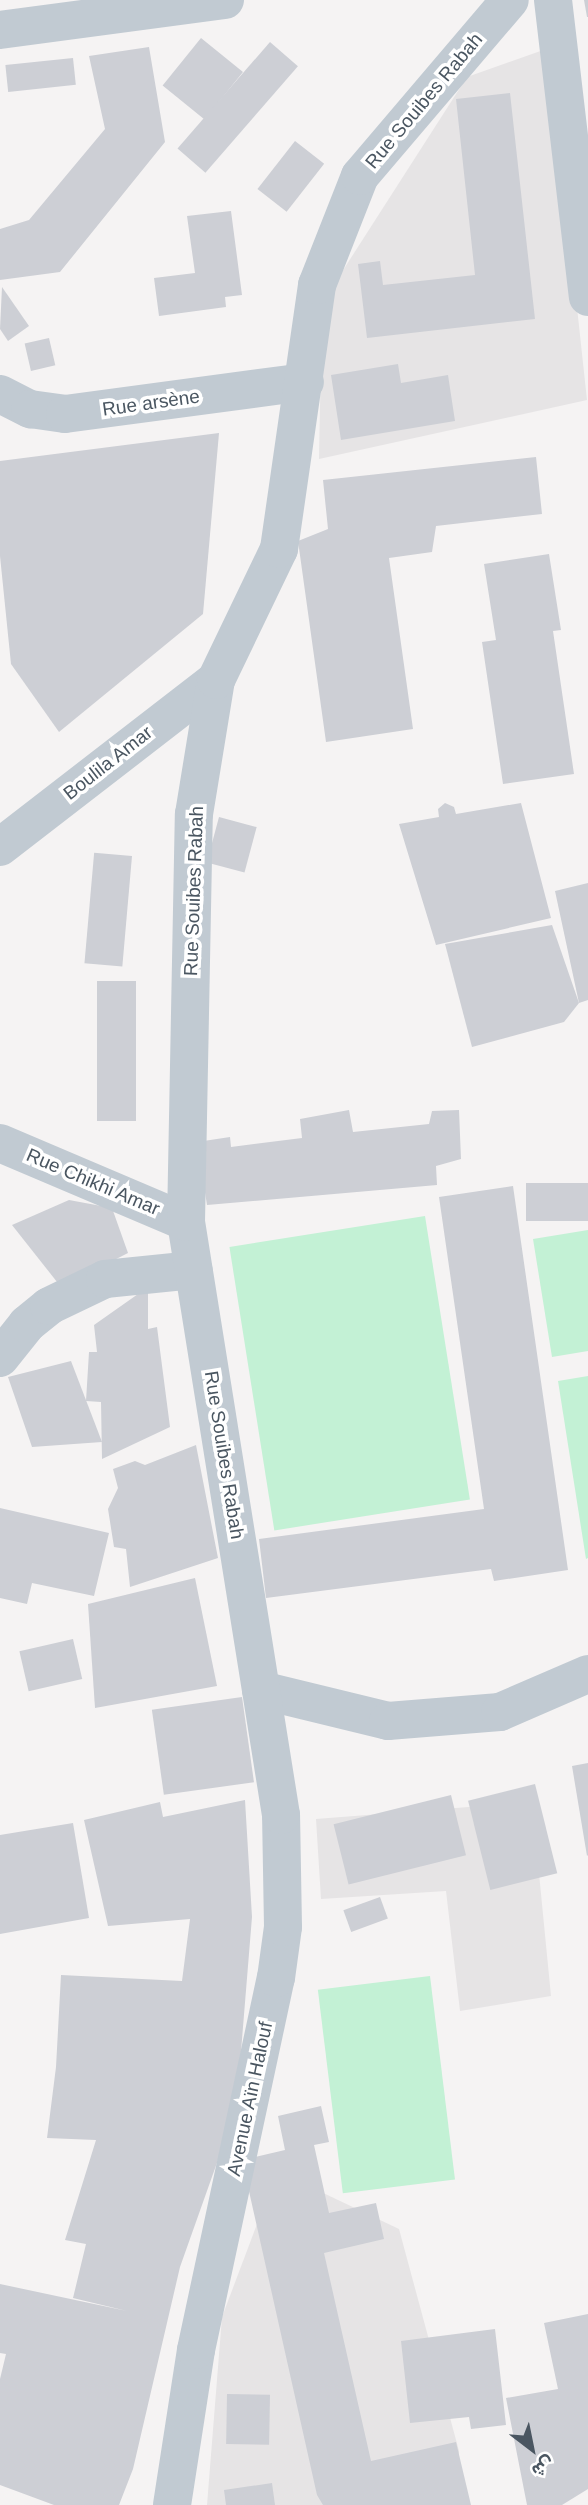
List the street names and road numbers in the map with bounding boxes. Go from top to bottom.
street label: Rue Souibes Rabah [361,29,487,173]
street label: Rue arsène [101,385,201,421]
street label: Boulila Amar [59,721,157,805]
street label: Rue Souibes Rabah [180,806,208,976]
street label: Rue Chikhi Amar [22,1143,164,1221]
street label: Rue Souibes Rabah [199,1369,249,1541]
street label: Avenue Aïn Halouf [222,2019,278,2179]

